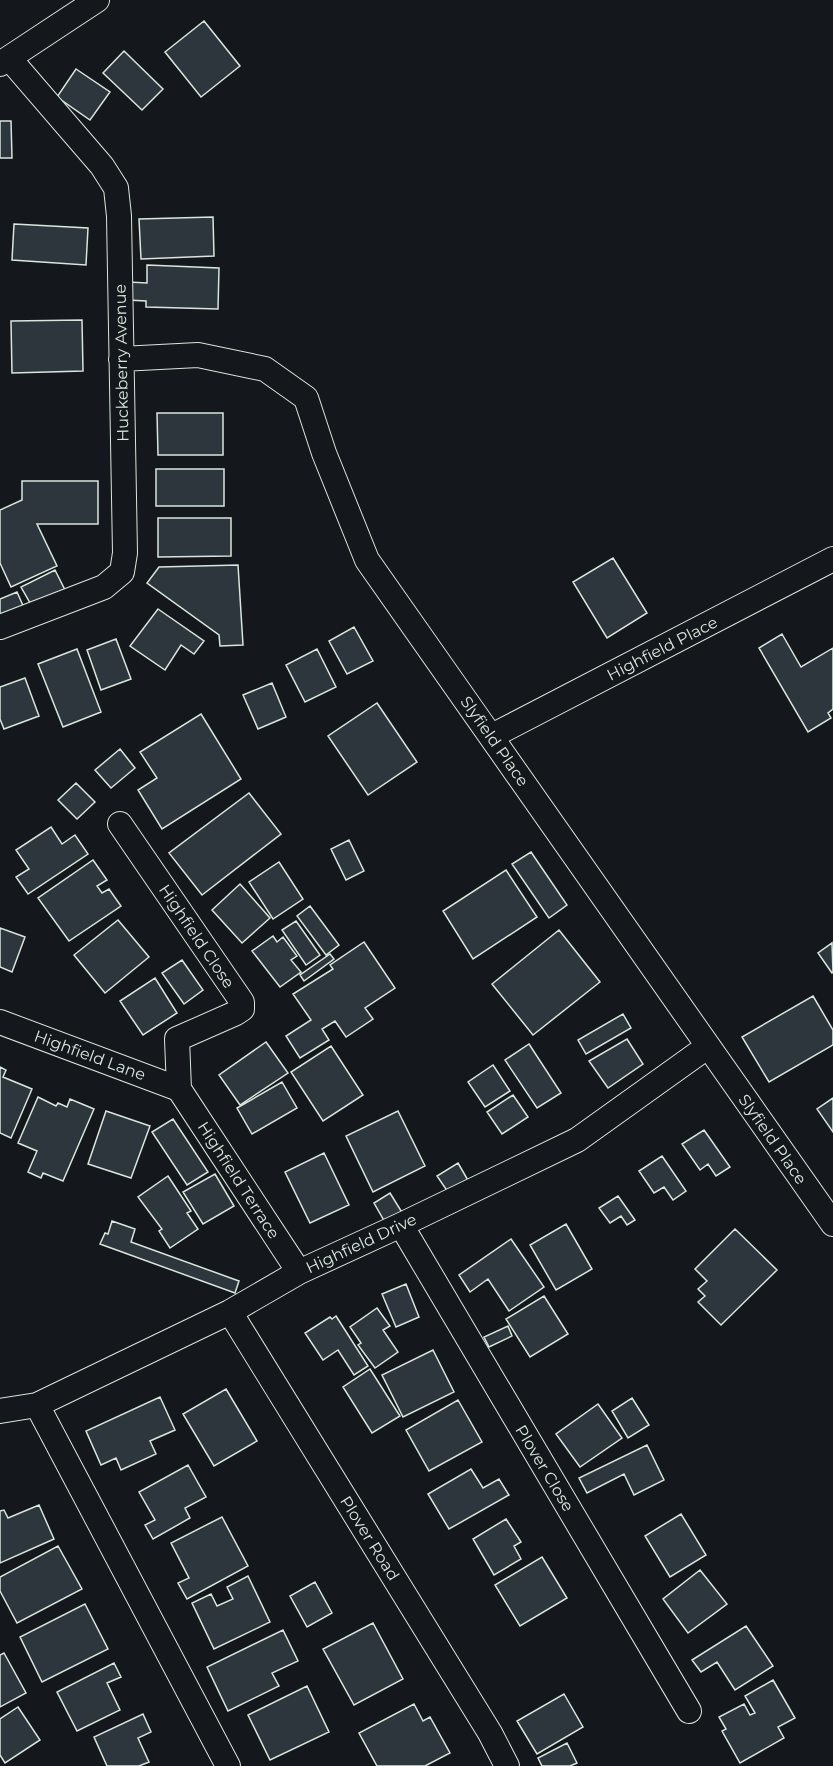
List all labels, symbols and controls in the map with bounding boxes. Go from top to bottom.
street label: Huckeberry Avenue [111,284,132,442]
street label: Highfield Place [604,612,721,685]
street label: Slyfield Place [457,693,533,790]
street label: Highfield Close [155,881,238,992]
street label: Highfield Lane [32,1027,148,1084]
street label: Slyfield Place [735,1091,811,1188]
street label: Highfield Terrace [194,1118,284,1242]
street label: Highfield Drive [303,1210,419,1277]
street label: Plover Close [511,1422,578,1515]
street label: Plover Road [336,1492,403,1584]

